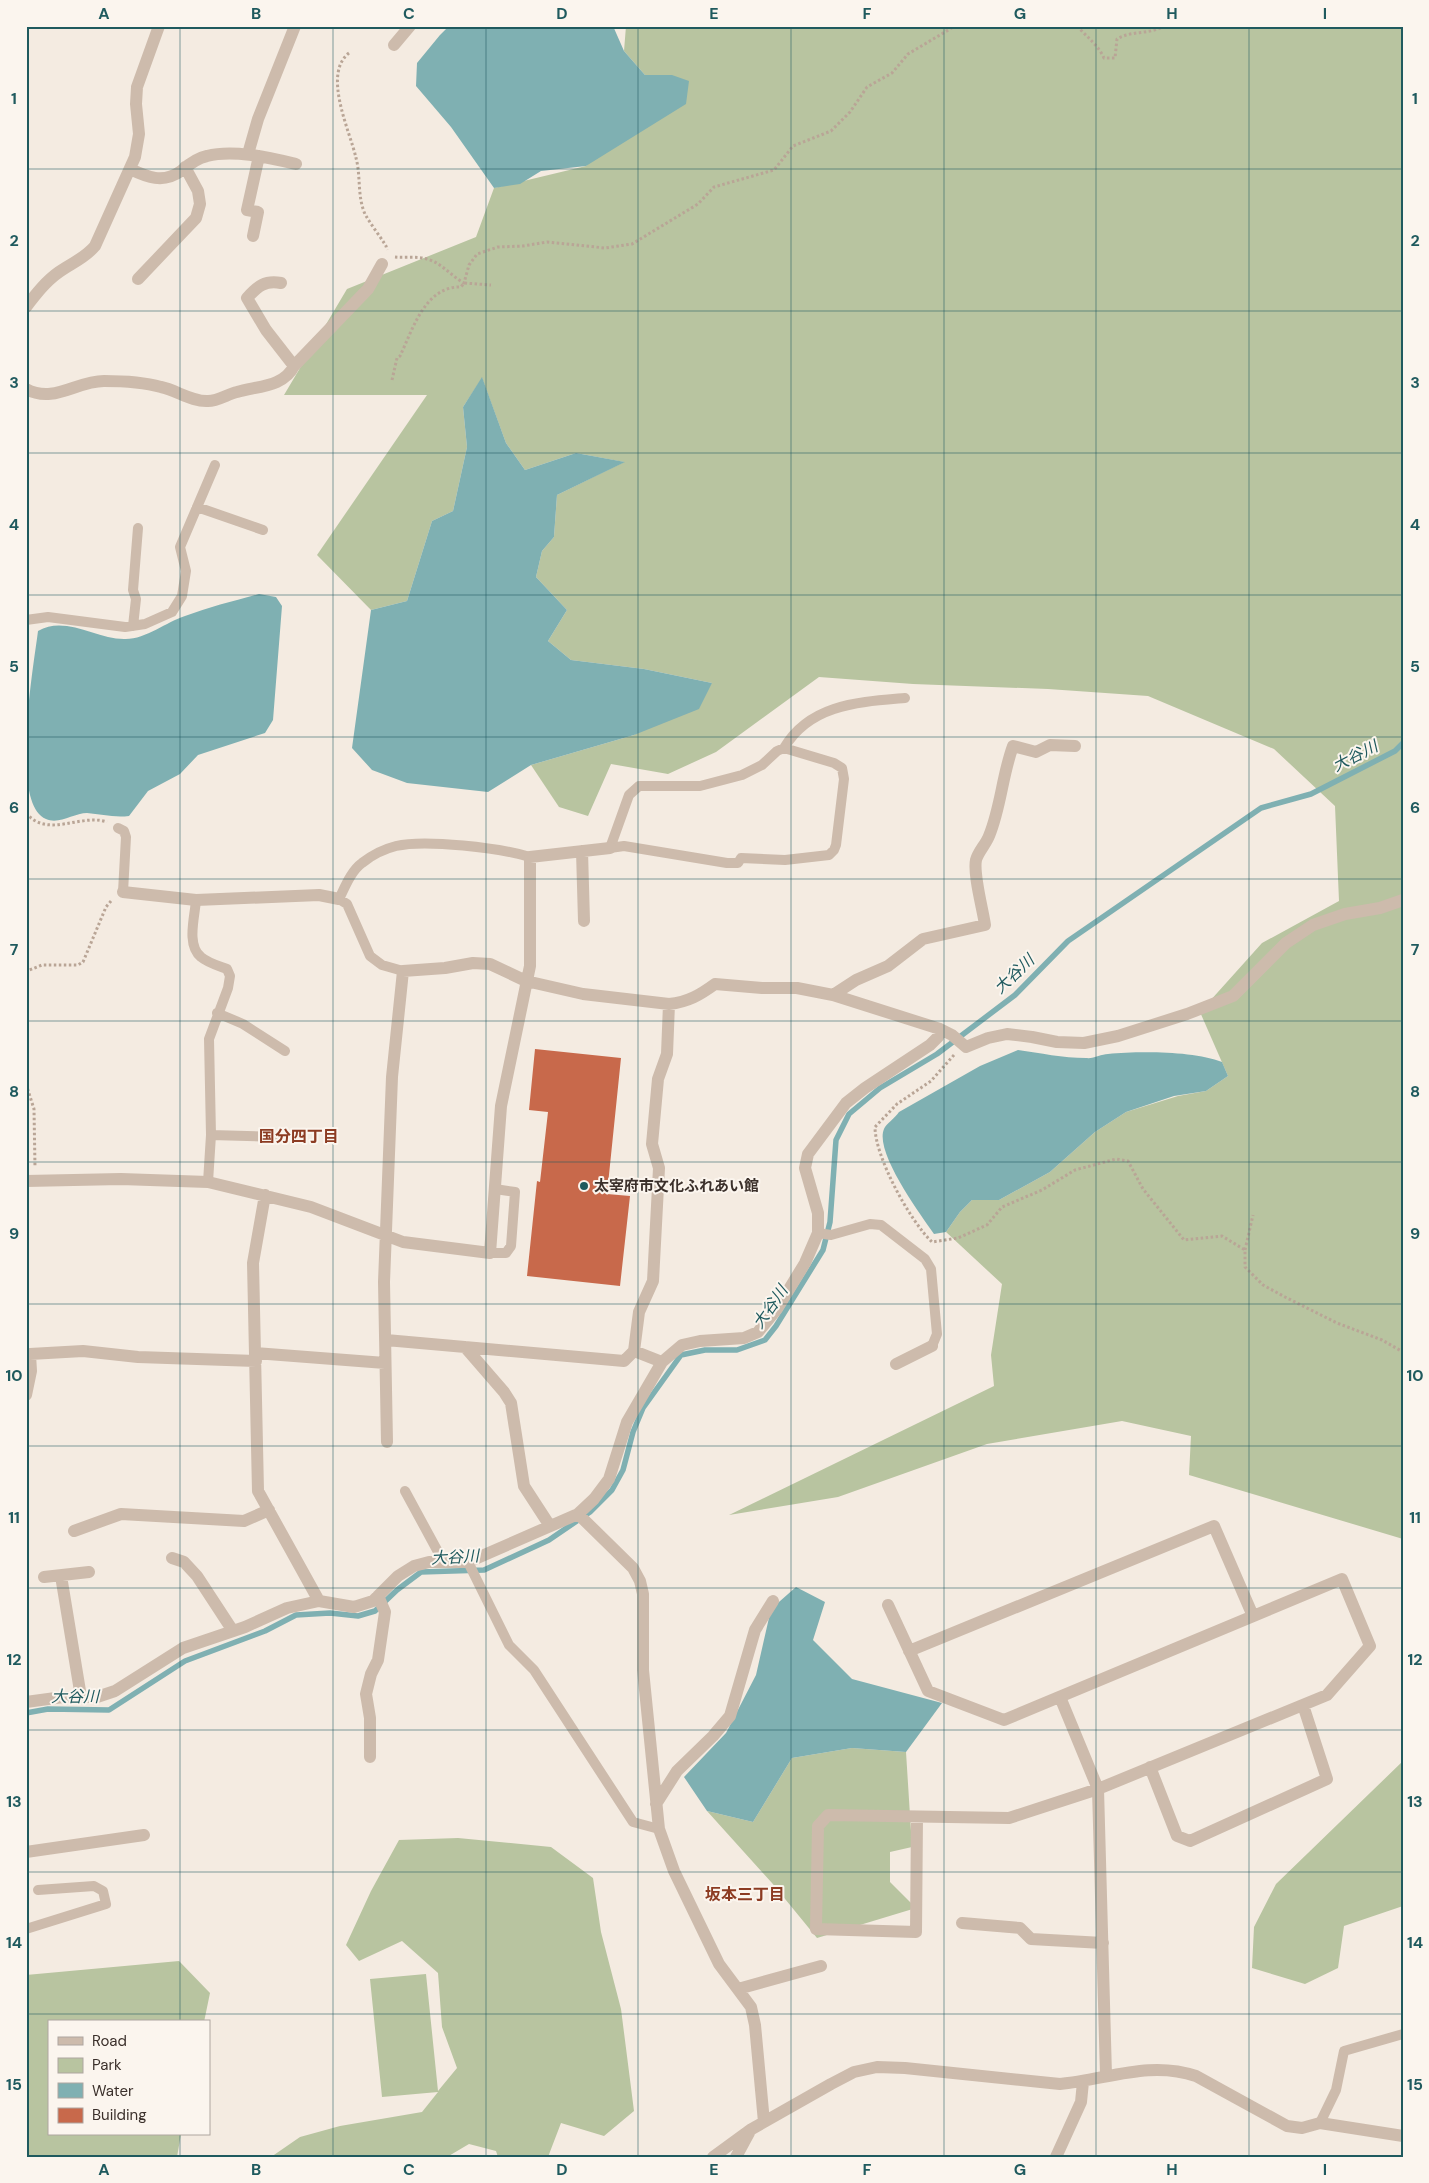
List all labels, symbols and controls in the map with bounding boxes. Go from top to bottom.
text: A [98,3,110,24]
text: B [251,3,261,24]
text: C [403,3,415,24]
text: D [556,3,568,24]
text: E [709,3,719,24]
text: F [863,3,872,24]
text: G [1014,3,1026,24]
text: H [1166,3,1178,24]
text: I [1323,3,1327,24]
text: 1 [11,88,17,109]
text: 1 [1412,88,1418,109]
text: 2 [9,230,19,251]
text: 2 [1410,230,1420,251]
text: 3 [9,372,19,393]
text: 3 [1410,372,1420,393]
text: 4 [9,514,19,535]
text: 4 [1410,514,1420,535]
text: 5 [9,656,19,677]
text: 5 [1410,656,1420,677]
water label: 大谷川 [1329,735,1383,776]
text: 6 [9,797,19,818]
text: 6 [1410,797,1420,818]
text: 7 [10,939,19,960]
text: 7 [1411,939,1420,960]
water label: 大谷川 [989,949,1040,998]
text: 8 [9,1081,19,1102]
text: 8 [1410,1081,1420,1102]
district label: 国分四丁目 [259,1126,339,1147]
place label: 太宰府市文化ふれあい館 [594,1176,759,1196]
marker: 太宰府市文化ふれあい館 [578,1180,590,1192]
text: 9 [9,1223,19,1244]
text: 9 [1410,1223,1420,1244]
water label: 大谷川 [748,1280,794,1333]
text: 10 [5,1365,23,1386]
text: 10 [1406,1365,1424,1386]
text: 11 [8,1507,20,1528]
text: 11 [1409,1507,1421,1528]
water label: 大谷川 [430,1545,482,1569]
text: 12 [6,1649,22,1670]
text: 12 [1407,1649,1423,1670]
water label: 大谷川 [51,1686,101,1707]
text: 13 [6,1791,22,1812]
text: 13 [1407,1791,1423,1812]
district label: 坂本三丁目 [705,1884,785,1905]
text: 14 [6,1932,22,1953]
text: 14 [1407,1932,1423,1953]
legend [48,2020,210,2136]
text: Road [92,2031,127,2051]
text: Park [92,2055,122,2075]
text: 15 [6,2074,22,2095]
text: 15 [1407,2074,1423,2095]
text: Water [92,2081,134,2101]
text: Building [92,2105,147,2125]
text: A [98,2159,110,2180]
text: B [251,2159,261,2180]
text: C [403,2159,415,2180]
text: D [556,2159,568,2180]
text: E [709,2159,719,2180]
text: F [863,2159,872,2180]
text: G [1014,2159,1026,2180]
text: H [1166,2159,1178,2180]
text: I [1323,2159,1327,2180]

